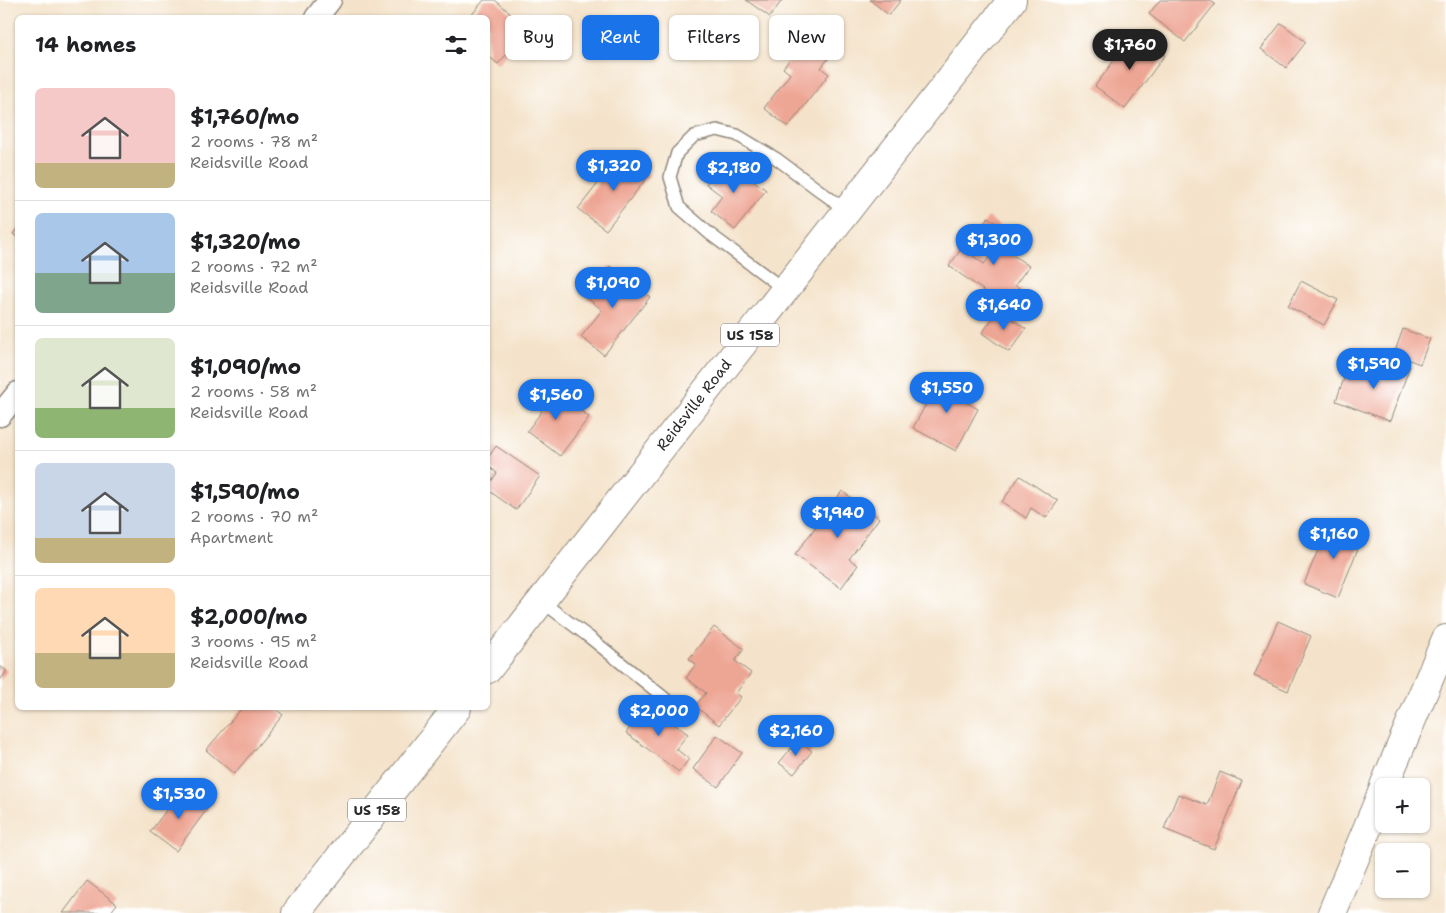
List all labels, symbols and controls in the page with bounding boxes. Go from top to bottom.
chip: Buy [505,15,572,60]
chip: Rent [582,15,659,60]
chip: Filters [669,15,759,60]
chip: New [769,15,844,60]
pin: $1,760 [1089,28,1171,71]
text: 14 homes [35,31,136,59]
icon: filters [442,31,470,59]
text: $1,760 [1103,34,1157,55]
text: $1,760/mo [190,103,300,131]
icon: home [75,108,135,168]
text: 2 rooms · 78 m² [190,131,318,152]
pin: $1,320 [573,150,655,192]
text: Reidsville Road [190,152,308,173]
pin: $2,180 [693,152,775,194]
text: $1,320 [587,155,641,176]
text: $2,180 [707,157,761,178]
pin: $1,300 [953,224,1035,266]
text: $1,320/mo [190,228,301,256]
text: $1,300 [967,229,1021,250]
icon: home [75,233,135,293]
text: 2 rooms · 72 m² [190,256,318,277]
pin: $1,090 [572,266,654,309]
text: $1,090 [586,272,640,293]
text: Reidsville Road [190,277,308,298]
pin: $1,640 [963,288,1045,331]
text: $1,640 [977,294,1031,315]
road number: US 158 [721,324,779,346]
pin: $1,590 [1333,348,1415,390]
text: $1,090/mo [190,353,301,381]
text: $1,590 [1347,353,1401,374]
street label: Reidsville Road [652,355,736,455]
icon: home [75,358,135,418]
pin: $1,550 [906,372,988,414]
text: $1,550 [921,377,973,398]
pin: $1,560 [515,378,597,421]
text: 2 rooms · 58 m² [190,381,317,402]
text: $1,560 [529,384,583,405]
text: Reidsville Road [190,402,308,423]
text: $1,590/mo [190,478,300,506]
icon: home [75,483,135,543]
pin: $1,940 [797,496,879,539]
text: $1,940 [812,502,864,523]
text: 2 rooms · 70 m² [190,506,318,527]
pin: $1,160 [1293,518,1375,560]
text: $1,160 [1309,523,1359,544]
text: Apartment [190,527,273,548]
text: $2,000/mo [190,603,308,631]
icon: home [75,608,135,668]
text: 3 rooms · 95 m² [190,631,317,652]
text: Reidsville Road [190,652,308,673]
pin: $2,000 [618,694,700,737]
text: $2,000 [629,700,689,721]
pin: $2,160 [755,714,837,757]
text: $2,160 [769,720,823,741]
pin: $1,530 [138,778,220,820]
map controls [1375,778,1430,898]
button: + [1375,778,1430,833]
text: $1,530 [152,783,206,804]
road number: US 158 [348,798,406,822]
button: − [1375,843,1430,898]

